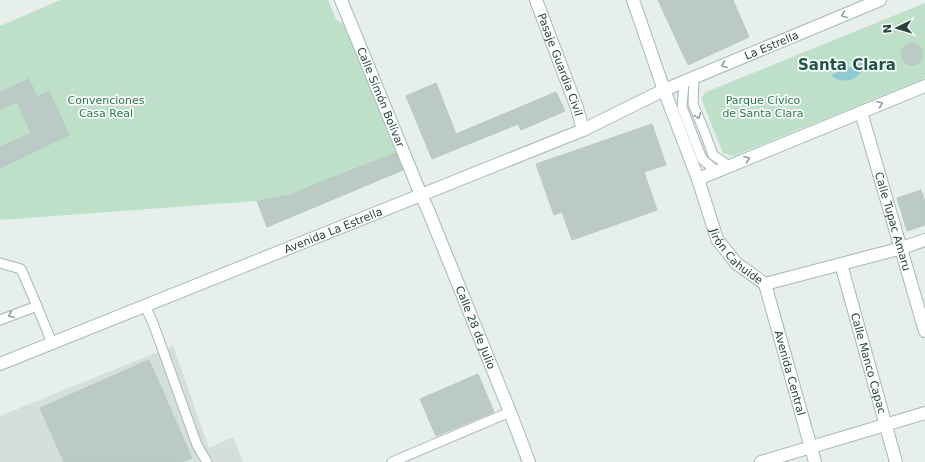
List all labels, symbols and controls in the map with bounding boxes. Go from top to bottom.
north arrow [877,8,917,48]
one-way arrow [840,10,848,18]
street label: Pasaje Guardia Civil [535,11,585,117]
text: N [881,24,894,34]
street label: La Estrella [743,28,800,62]
street label: Calle Simón Bolívar [355,45,407,150]
district label: Santa Clara [798,56,896,74]
one-way arrow [720,61,727,69]
park label: Convenciones Casa Real [68,94,145,120]
park label: Parque Cívico de Santa Clara [722,94,804,120]
one-way arrow [876,101,884,109]
one-way arrow [693,112,701,119]
one-way arrow [743,155,750,163]
street label: Calle Tupac Amaru [872,170,914,273]
street label: Avenida La Estrella [282,205,384,256]
street label: Jirón Cahuide [707,226,766,287]
street label: Calle 28 de Julio [453,284,498,371]
one-way arrow [8,311,15,319]
street label: Calle Manco Capac [848,311,889,415]
street label: Avenida Central [772,329,808,417]

